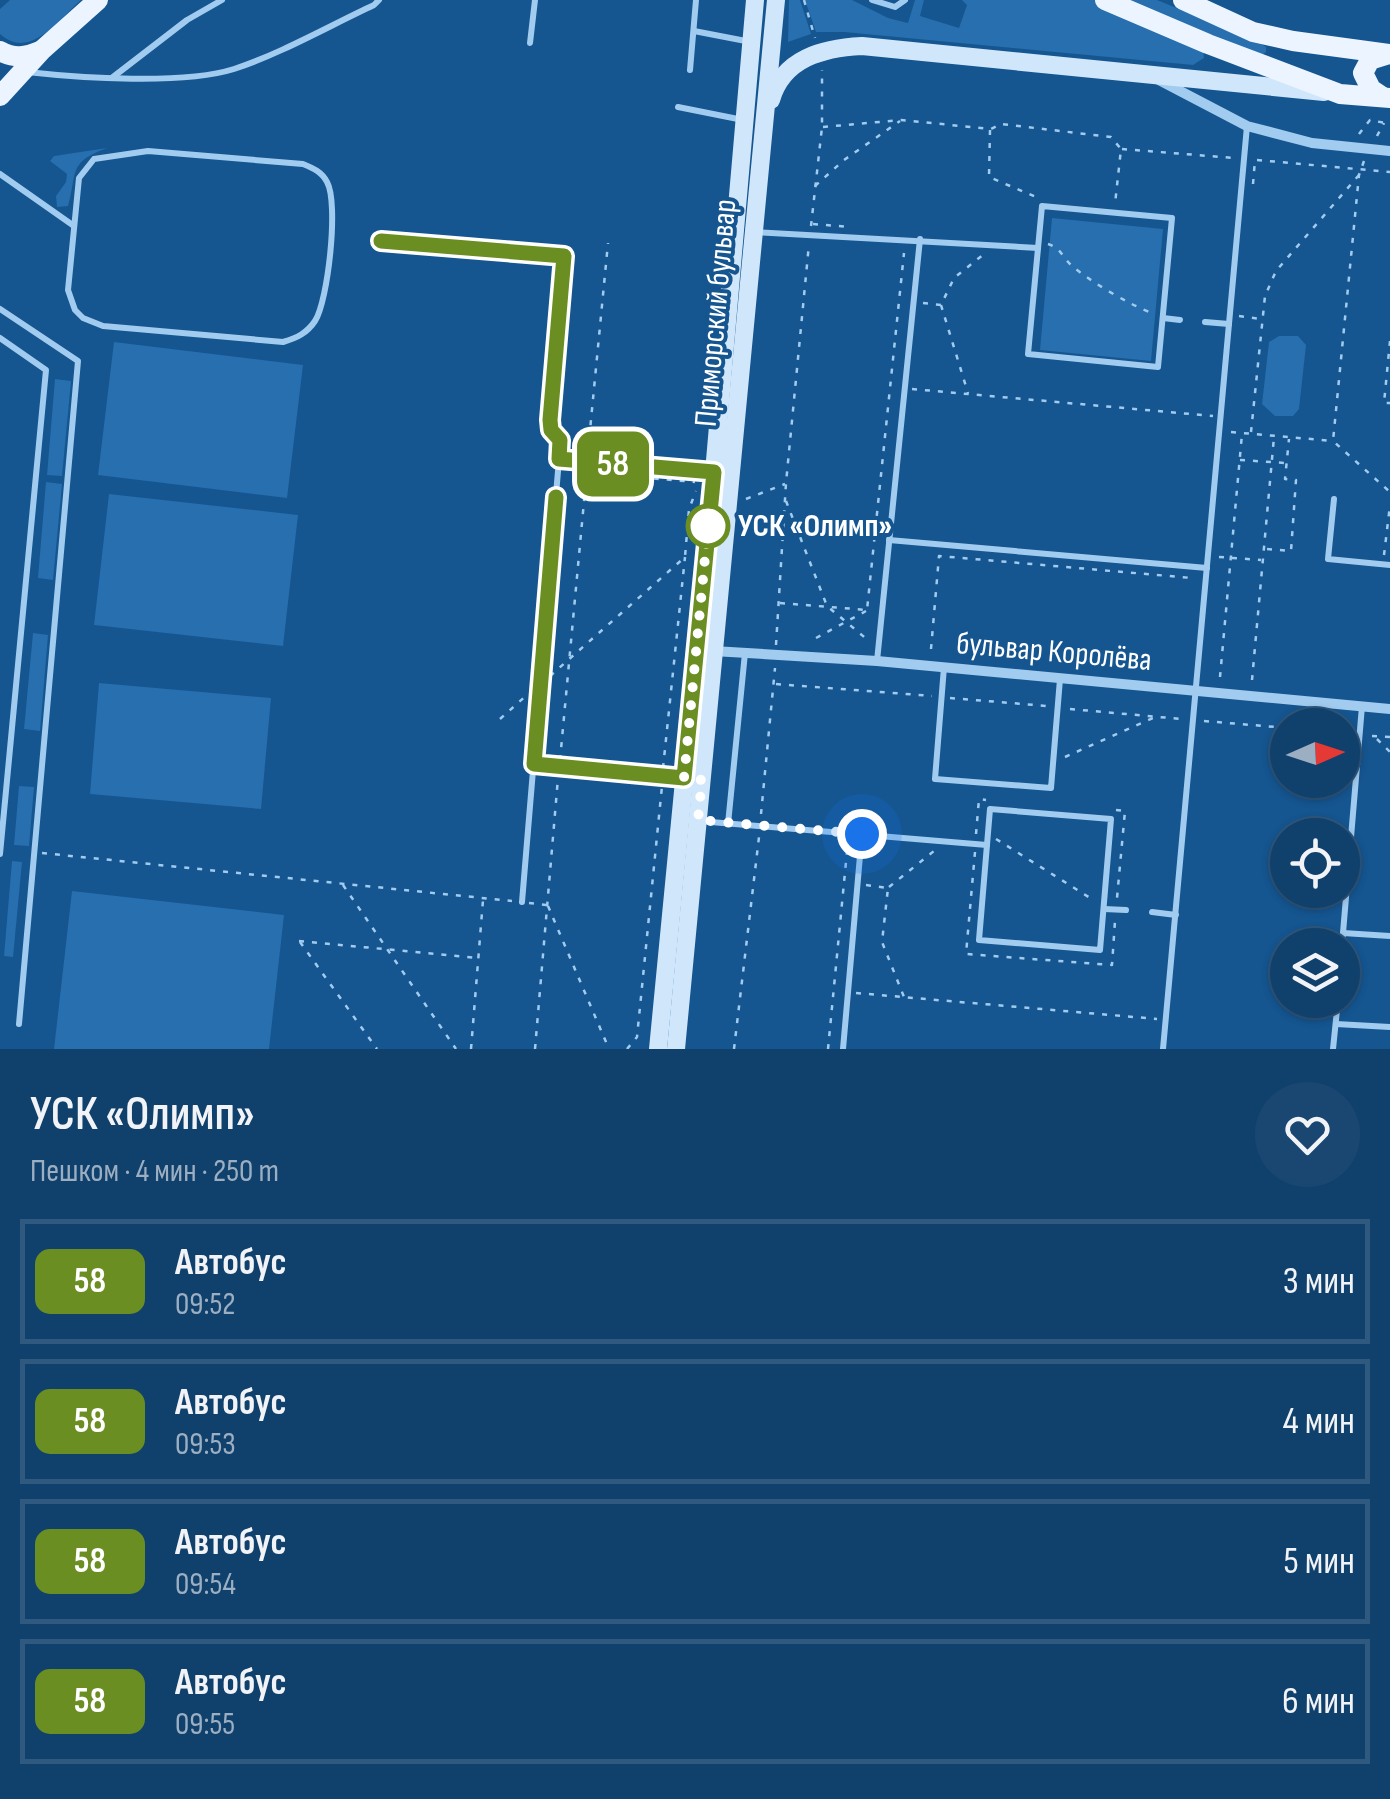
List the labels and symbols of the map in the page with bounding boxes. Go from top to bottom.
street label: Приморский бульвар [687,198,745,428]
line badge: 58 [568,432,658,496]
marker: УСК «Олимп» [687,505,729,547]
place label: УСК «Олимп» [738,507,892,546]
street label: бульвар Королёва [955,624,1153,680]
north arrow [1270,708,1360,798]
your location [837,809,887,859]

